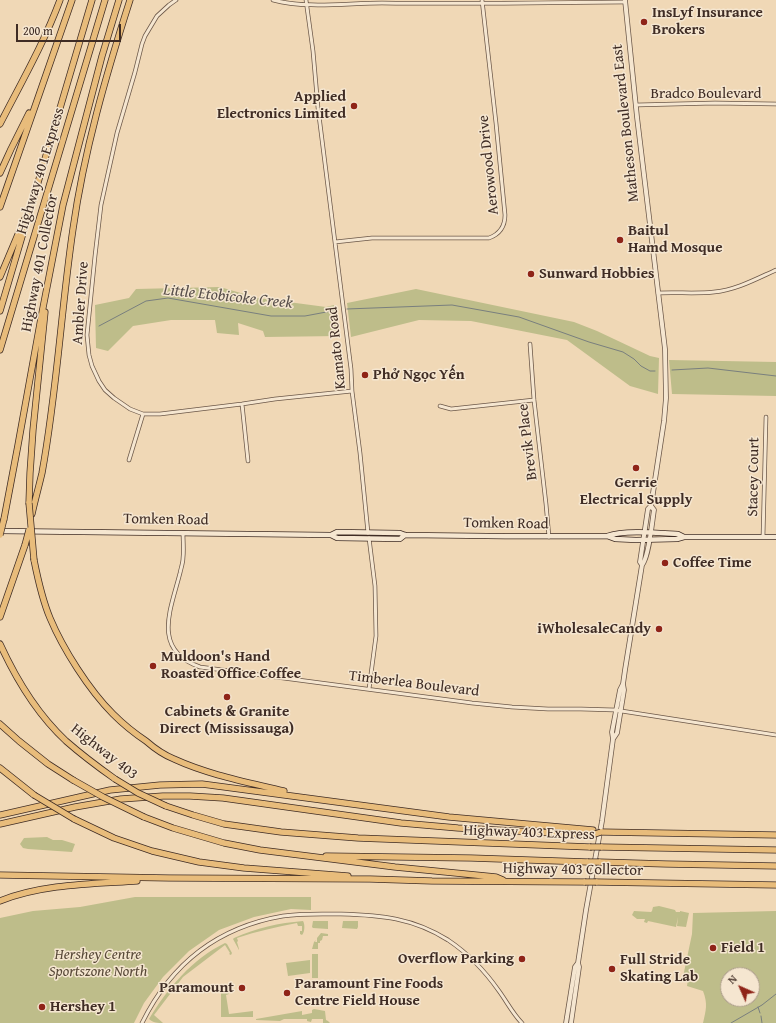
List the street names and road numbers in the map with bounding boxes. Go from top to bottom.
street label: Matheson Boulevard East [609,43,643,203]
street label: Bradco Boulevard [650,85,762,103]
street label: Highway 401 Express [13,105,69,237]
street label: Aerowood Drive [475,114,503,216]
street label: Highway 401 Collector [18,192,62,334]
street label: Ambler Drive [69,261,93,345]
street label: Kamato Road [324,306,350,390]
street label: Brevik Place [514,403,542,481]
street label: Stacey Court [744,437,764,517]
street label: Tomken Road [123,510,209,530]
street label: Tomken Road [463,514,549,534]
street label: Timberlea Boulevard [348,667,480,701]
street label: Highway 403 [67,720,141,784]
street label: Highway 403 Express [463,822,595,844]
street label: Highway 403 Collector [503,860,643,880]

